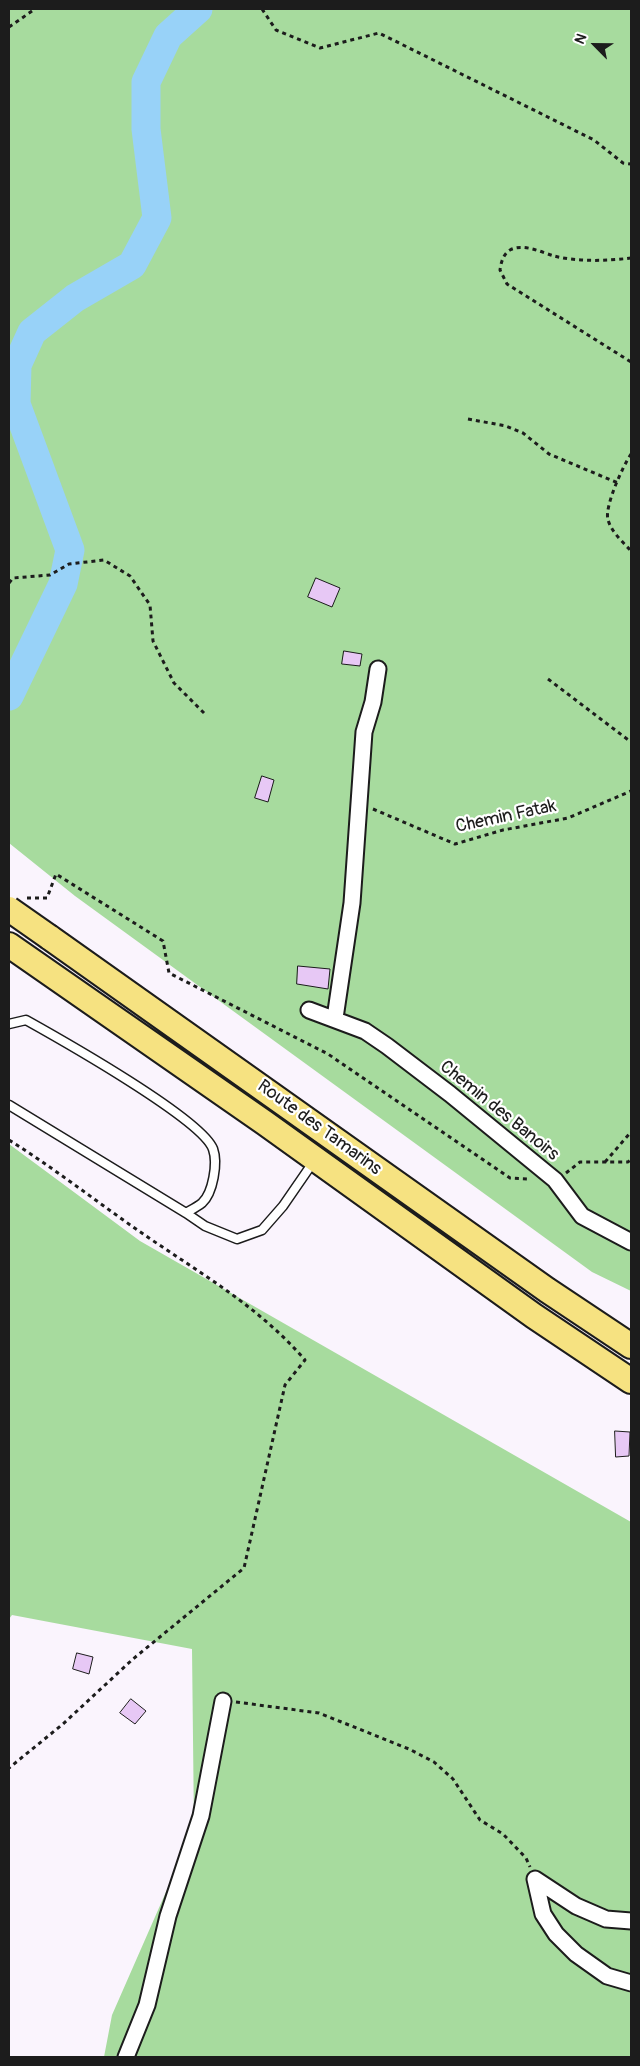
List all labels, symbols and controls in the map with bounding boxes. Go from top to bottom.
north arrow [570,20,620,70]
text: N [571,31,590,47]
street label: Chemin Fatak [454,796,558,838]
street label: Chemin des Banoirs [435,1056,563,1166]
street label: Route des Tamarins [253,1076,385,1180]

